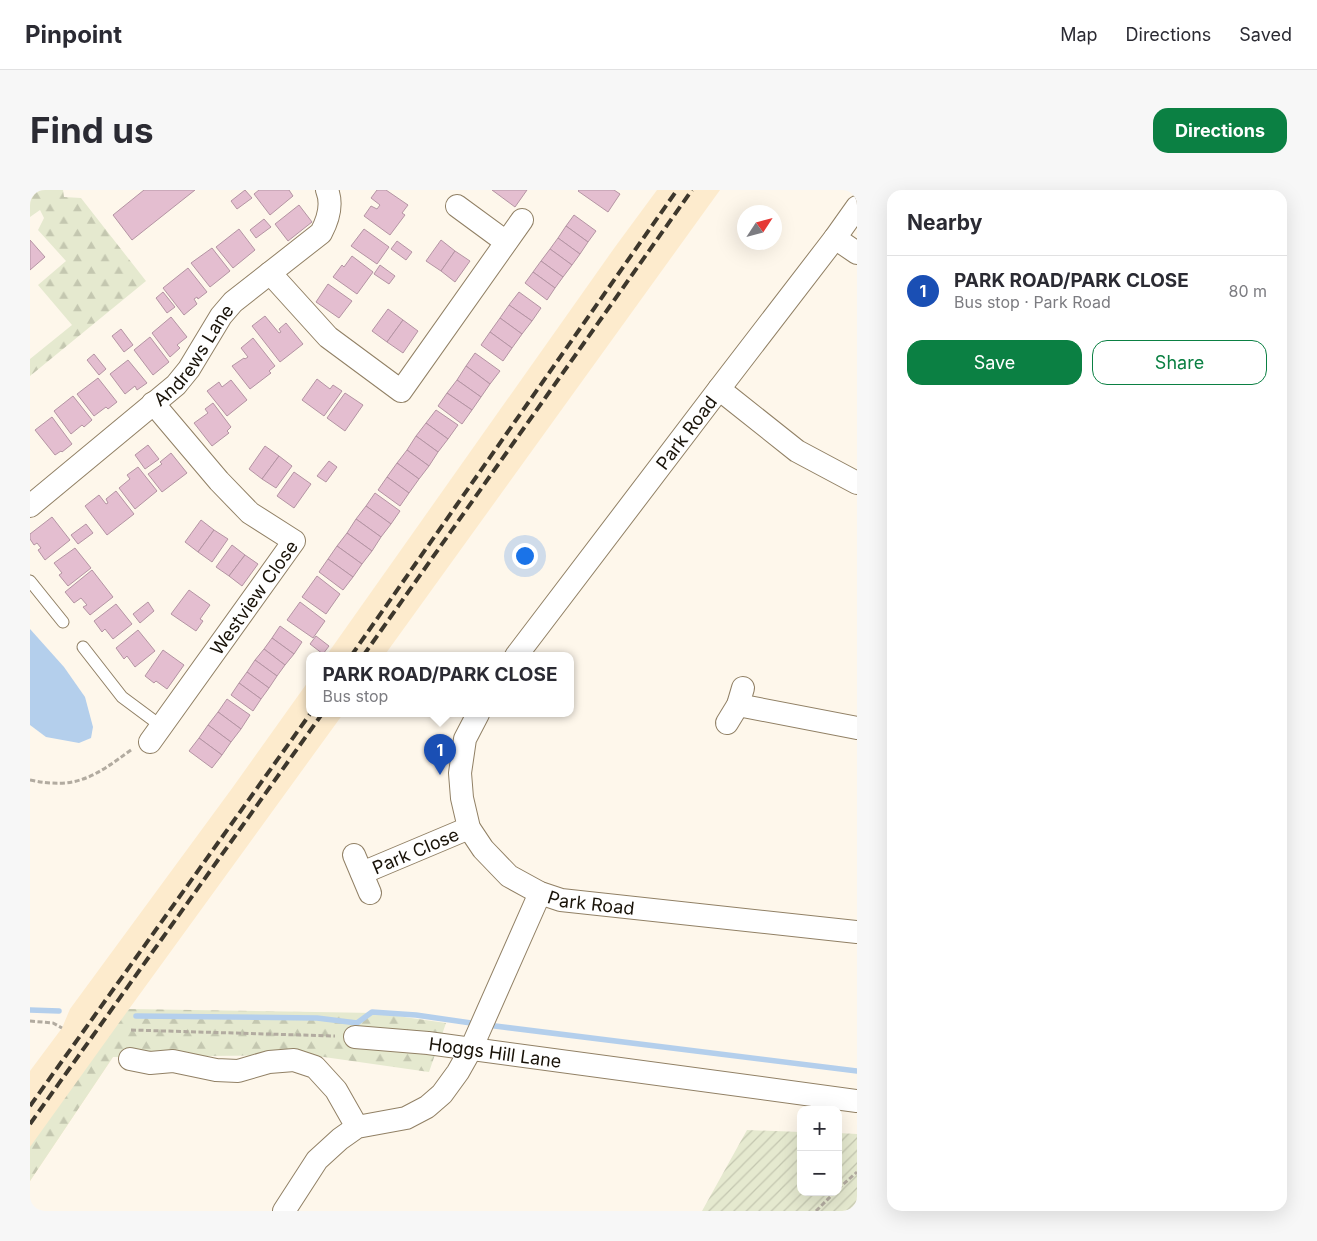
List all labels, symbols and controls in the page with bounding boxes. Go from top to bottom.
text: Pinpoint [25,20,122,49]
text: Map [1060,24,1098,45]
text: Directions [1126,24,1211,45]
text: Saved [1239,24,1292,45]
button: Directions [1153,108,1287,153]
text: Find us [30,109,154,151]
north arrow [737,205,782,250]
text: Nearby [907,210,982,235]
text: PARK ROAD/PARK CLOSE [954,269,1189,292]
text: 1 [920,281,926,301]
text: 80 m [1228,281,1267,301]
text: Bus stop · Park Road [954,292,1111,312]
street label: Andrews Lane [149,300,237,410]
button: Save [907,340,1082,385]
button: Share [1092,340,1267,385]
street label: Park Road [651,391,721,473]
street label: Westview Close [206,536,302,659]
your location [512,543,538,569]
popup [306,652,574,717]
text: PARK ROAD/PARK CLOSE [323,663,557,686]
text: Bus stop [323,686,388,706]
pin: 1 [424,734,456,775]
street label: Park Close [369,823,462,878]
street label: Park Road [545,886,636,918]
street label: Hoggs Hill Lane [427,1033,563,1071]
map controls [797,1106,842,1196]
button: + [797,1106,842,1151]
button: − [797,1151,842,1196]

